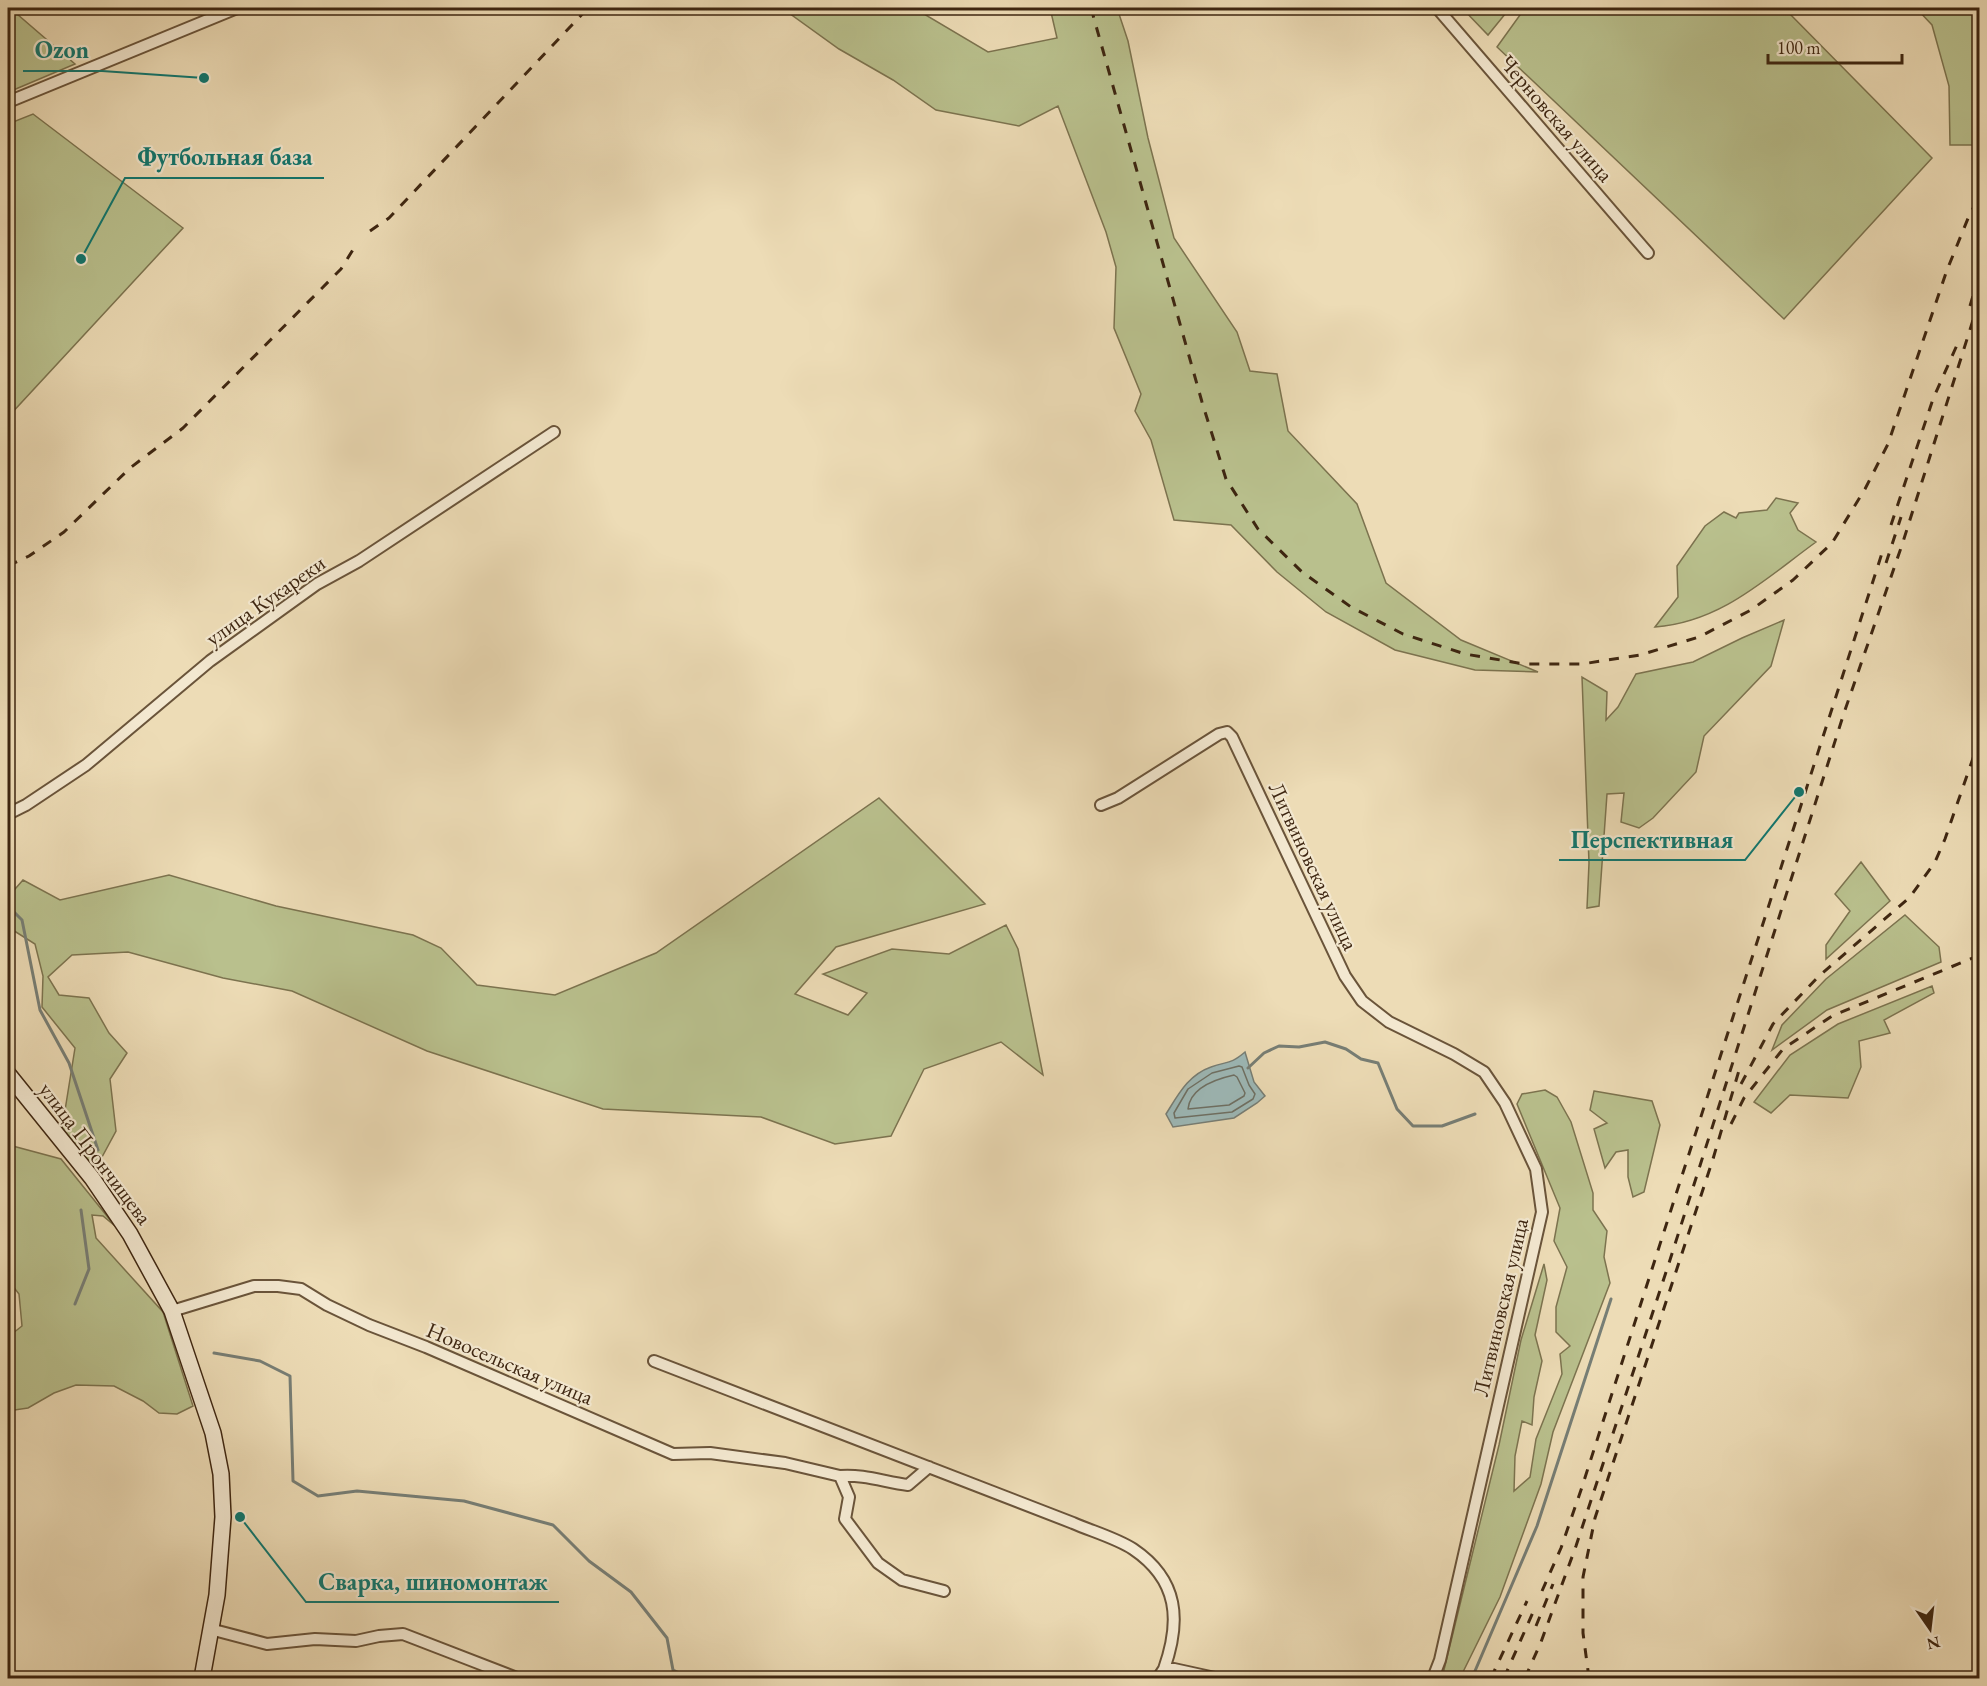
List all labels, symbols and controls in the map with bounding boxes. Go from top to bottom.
scale bar [1768,27,1902,65]
callout: Ozon [23,29,102,71]
text: Ozon [35,34,90,65]
text: 100 m [1777,36,1821,59]
street label: Черновская улица [1493,49,1620,188]
callout: Футбольная база [125,136,324,178]
text: Футбольная база [137,141,313,173]
street label: улица Кукареки [200,548,331,652]
street label: Литвиновская улица [1262,778,1365,955]
callout: Перспективная [1559,818,1745,860]
text: Перспективная [1571,824,1733,855]
street label: улица Прончищева [33,1076,159,1231]
street label: Литвиновская улица [1466,1215,1535,1399]
street label: Новосельская улица [422,1315,598,1412]
callout: Сварка, шиномонтаж [306,1560,559,1602]
text: Сварка, шиномонтаж [318,1566,548,1597]
north arrow [1900,1599,1960,1659]
text: N [1925,1631,1942,1655]

